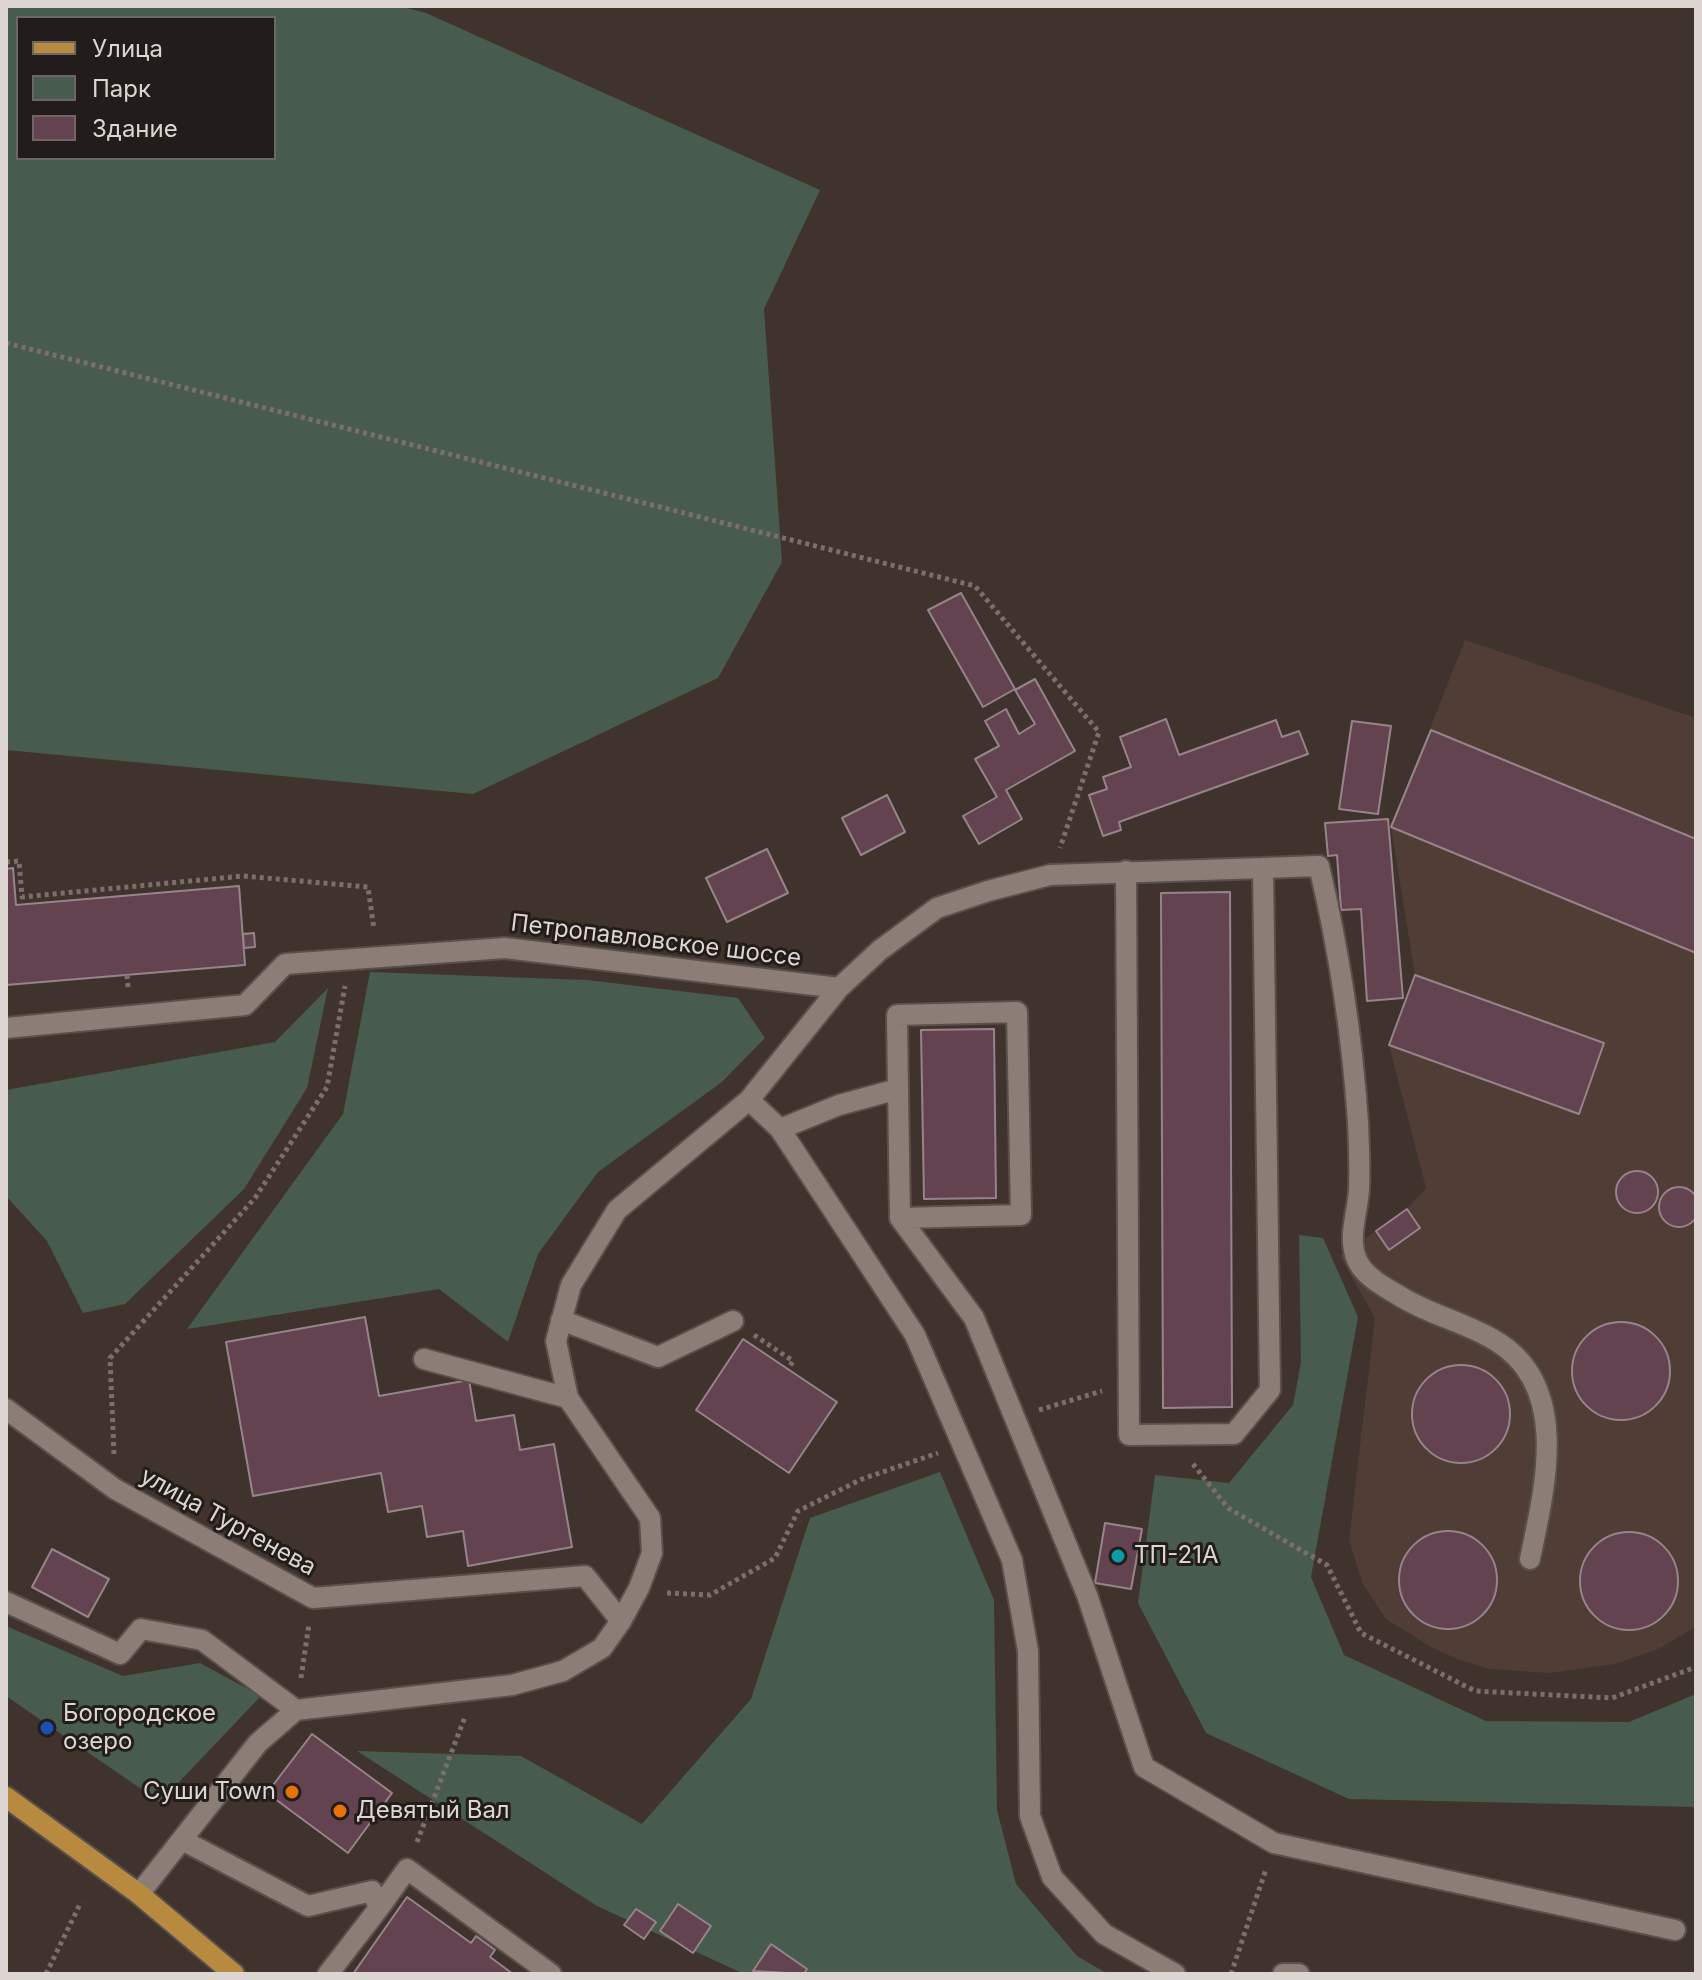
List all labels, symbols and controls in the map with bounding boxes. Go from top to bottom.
legend [16,16,276,160]
text: Улица [92,34,163,63]
text: Парк [92,74,151,103]
text: Здание [92,114,178,143]
street label: Петропавловское шоссе [509,909,803,973]
street label: улица Тургенева [135,1462,321,1582]
place label: ТП-21А [1134,1542,1219,1570]
marker: ТП-21А [1109,1547,1127,1565]
place label: Богородское озеро [63,1700,216,1756]
marker: Богородское озеро [38,1719,56,1737]
place label: Суши Town [143,1778,276,1806]
marker: Суши Town [283,1783,301,1801]
place label: Девятый Вал [356,1797,510,1825]
marker: Девятый Вал [331,1802,349,1820]

